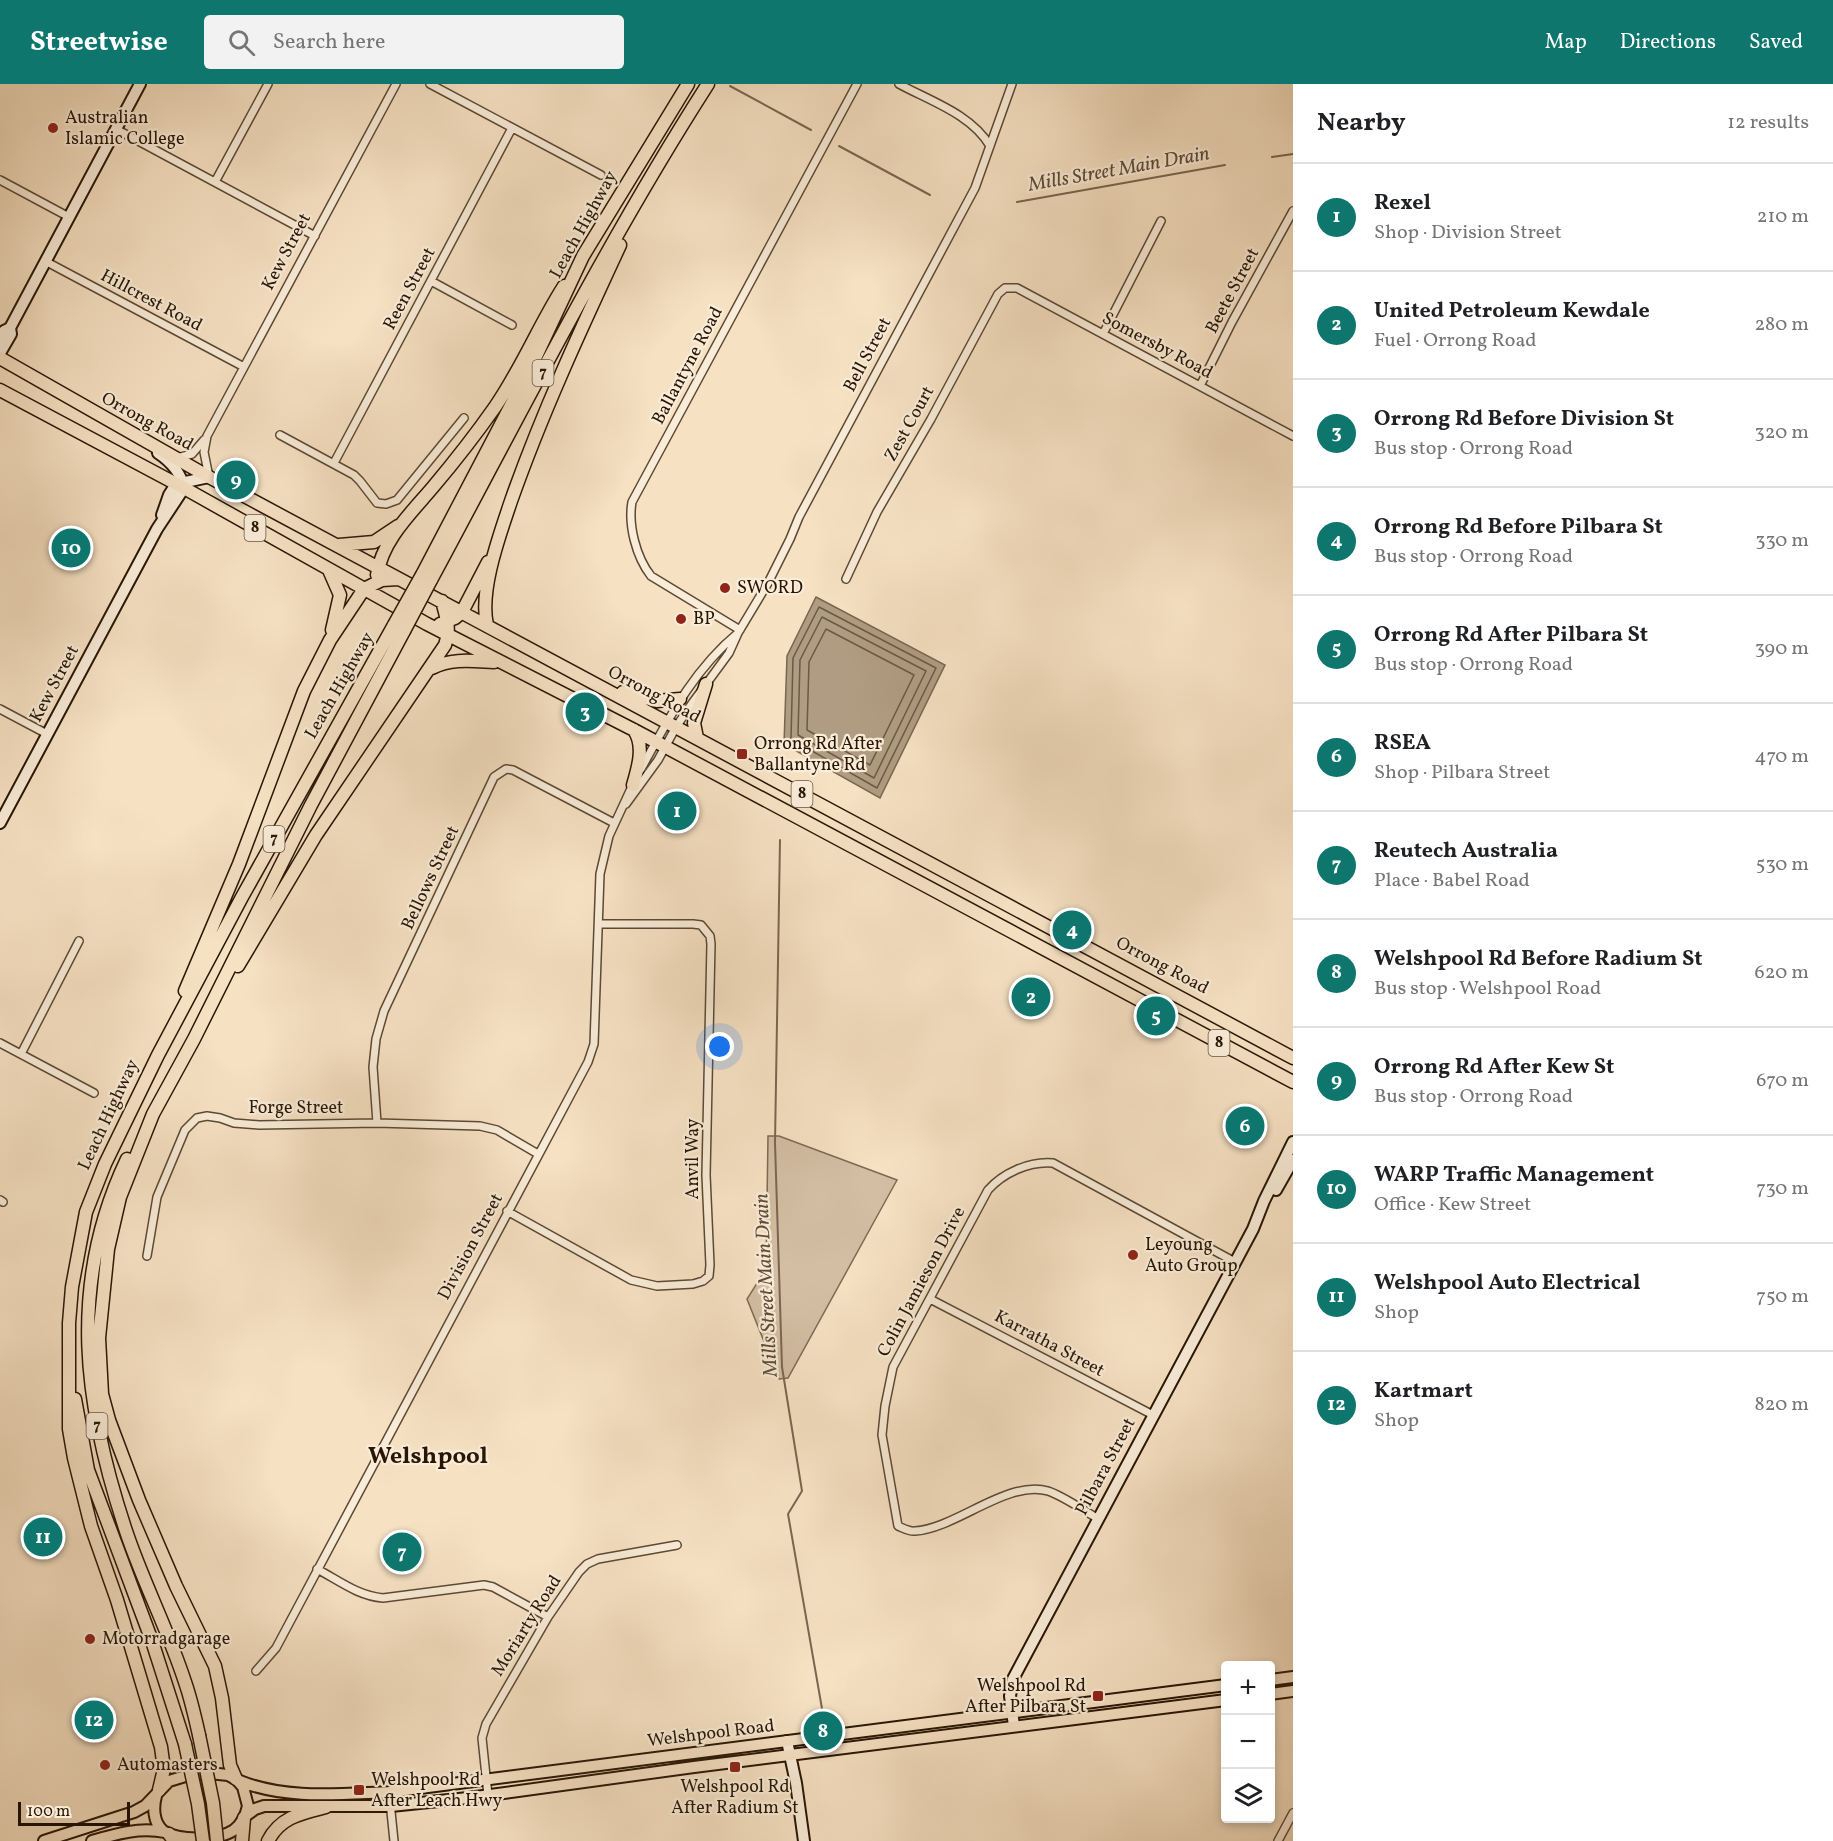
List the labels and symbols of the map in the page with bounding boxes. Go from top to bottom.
place label: Australian Islamic College [65,106,185,152]
marker: Australian Islamic College [46,121,60,135]
water label: Mills Street Main Drain [1025,140,1212,200]
street label: Leach Highway [544,166,624,283]
street label: Kew Street [256,209,318,295]
street label: Reen Street [378,243,442,335]
street label: Beete Street [1200,244,1266,338]
street label: Hillcrest Road [96,264,206,338]
street label: Ballantyne Road [646,303,730,429]
street label: Somersby Road [1097,306,1217,386]
street label: Bell Street [838,313,898,397]
road number: 7 [532,360,554,386]
street label: Zest Court [879,382,941,466]
street label: Orrong Road [96,386,198,458]
pin: 9 [216,458,256,502]
road number: 8 [244,515,266,541]
pin: 10 [52,526,90,570]
place label: SWORD [737,576,803,601]
marker: SWORD [718,581,732,595]
place label: BP [693,607,715,632]
marker: BP [674,612,688,626]
street label: Leach Highway [299,628,381,744]
street label: Kew Street [24,641,86,727]
street label: Orrong Road [603,660,705,730]
pin: 3 [566,690,604,734]
place label: Orrong Rd After Ballantyne Rd [754,732,882,778]
marker: Orrong Rd After Ballantyne Rd [735,747,749,761]
road number: 8 [792,781,812,807]
pin: 1 [658,788,696,834]
street label: Bellows Street [396,822,466,934]
road number: 7 [264,826,284,852]
pin: 4 [1052,908,1092,952]
street label: Orrong Road [1111,931,1213,1001]
pin: 2 [1012,974,1050,1020]
pin: 5 [1136,994,1176,1038]
road number: 8 [1208,1030,1230,1056]
your location [705,1032,734,1061]
street label: Leach Highway [72,1055,146,1175]
street label: Forge Street [249,1096,343,1121]
pin: 6 [1226,1104,1264,1148]
street label: Anvil Way [681,1118,706,1200]
street label: Division Street [432,1189,510,1305]
water label: Mills Street Main Drain [748,1193,786,1378]
street label: Colin Jamieson Drive [872,1203,972,1361]
place label: Leyoung Auto Group [1145,1233,1238,1279]
marker: Leyoung Auto Group [1126,1248,1140,1262]
street label: Karratha Street [989,1304,1109,1384]
road number: 7 [86,1413,108,1439]
street label: Pilbara Street [1070,1414,1142,1520]
district label: Welshpool [368,1440,488,1474]
pin: 11 [24,1514,63,1560]
pin: 7 [382,1530,422,1574]
street label: Moriarty Road [486,1571,568,1681]
place label: Motorradgarage [102,1627,230,1652]
marker: Motorradgarage [83,1632,97,1646]
place label: Welshpool Rd After Pilbara St [965,1674,1086,1720]
marker: Welshpool Rd After Pilbara St [1091,1689,1105,1703]
pin: 12 [74,1698,113,1742]
pin: 8 [804,1708,842,1754]
street label: Welshpool Road [646,1714,776,1754]
place label: Automasters [117,1753,218,1778]
marker: Automasters [98,1758,112,1772]
marker: Welshpool Rd After Radium St [728,1760,742,1774]
place label: Welshpool Rd After Leach Hwy [371,1768,503,1814]
place label: Welshpool Rd After Radium St [671,1775,799,1821]
marker: Welshpool Rd After Leach Hwy [352,1783,366,1797]
scale bar [18,1799,130,1826]

